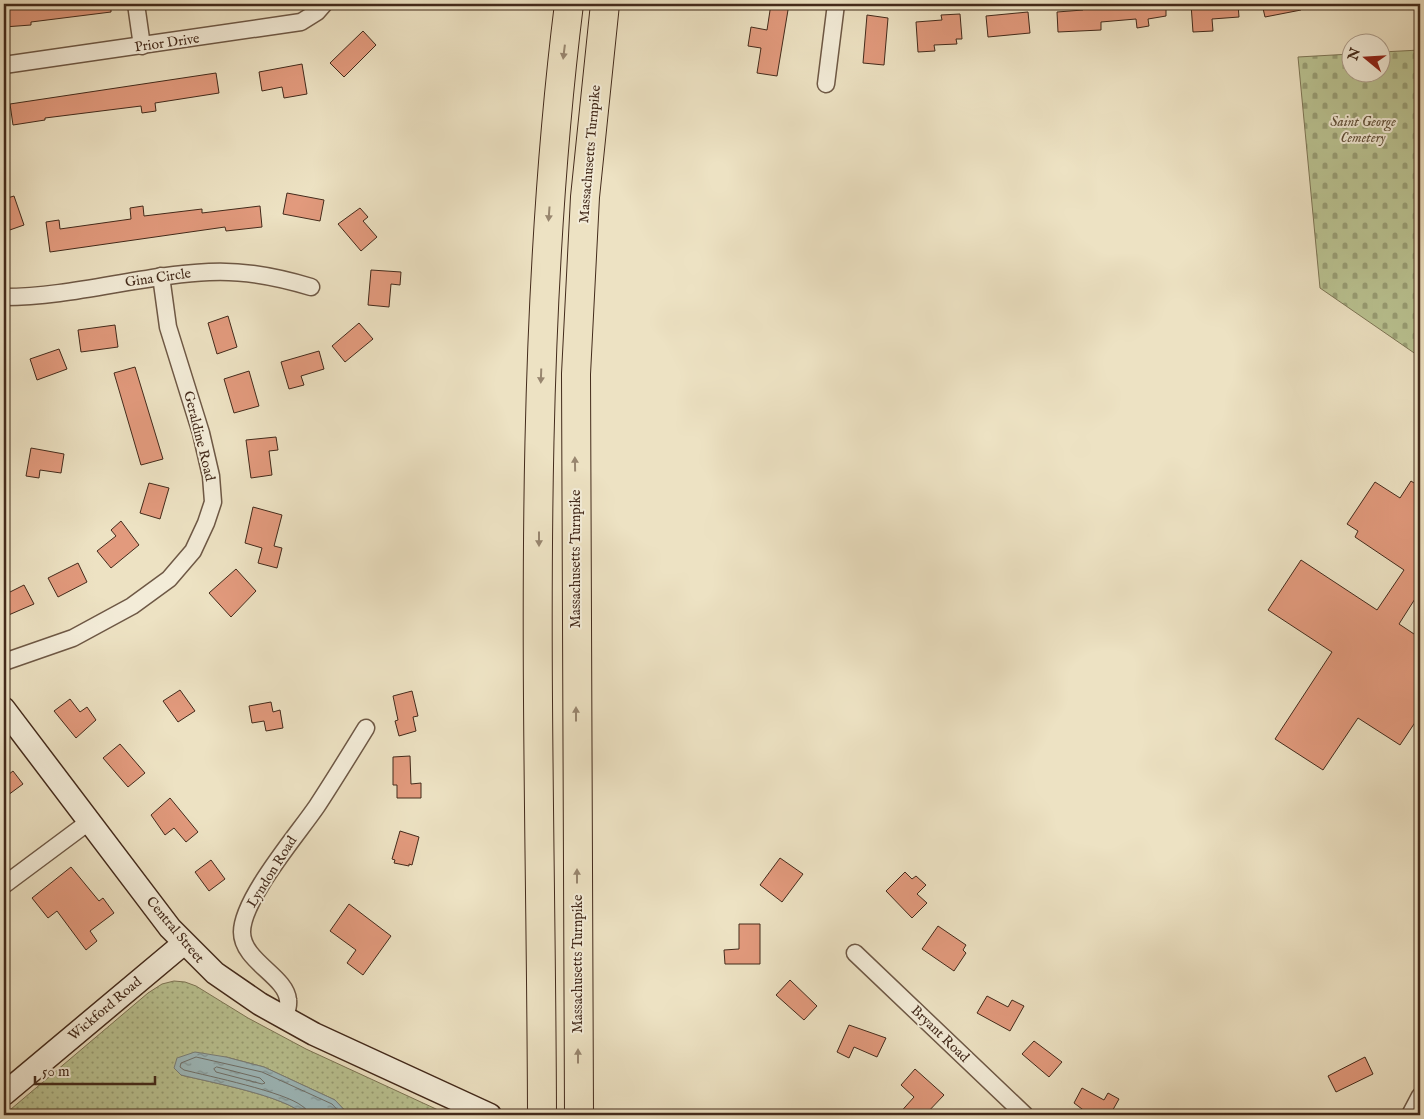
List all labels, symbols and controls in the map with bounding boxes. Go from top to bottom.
street label: Prior Drive [133,29,201,56]
north arrow [1342,32,1392,82]
one-way arrow [560,44,568,60]
text: N [1344,46,1365,64]
street label: Massachusetts Turnpike [575,84,605,224]
park label: Saint George Cemetery [1330,113,1396,147]
one-way arrow [544,206,552,222]
street label: Gina Circle [124,264,193,292]
one-way arrow [537,368,545,384]
street label: Geraldine Road [179,389,219,483]
one-way arrow [571,455,579,471]
street label: Massachusetts Turnpike [567,489,585,628]
one-way arrow [535,531,543,547]
one-way arrow [572,705,580,721]
street label: Lyndon Road [243,832,301,911]
one-way arrow [573,868,581,884]
street label: Central Street [142,893,208,967]
street label: Massachusetts Turnpike [569,894,587,1033]
street label: Wickford Road [65,973,146,1045]
street label: Bryant Road [907,1002,973,1067]
one-way arrow [574,1048,582,1064]
scale bar [35,1054,155,1086]
text: 50 m [42,1062,70,1081]

